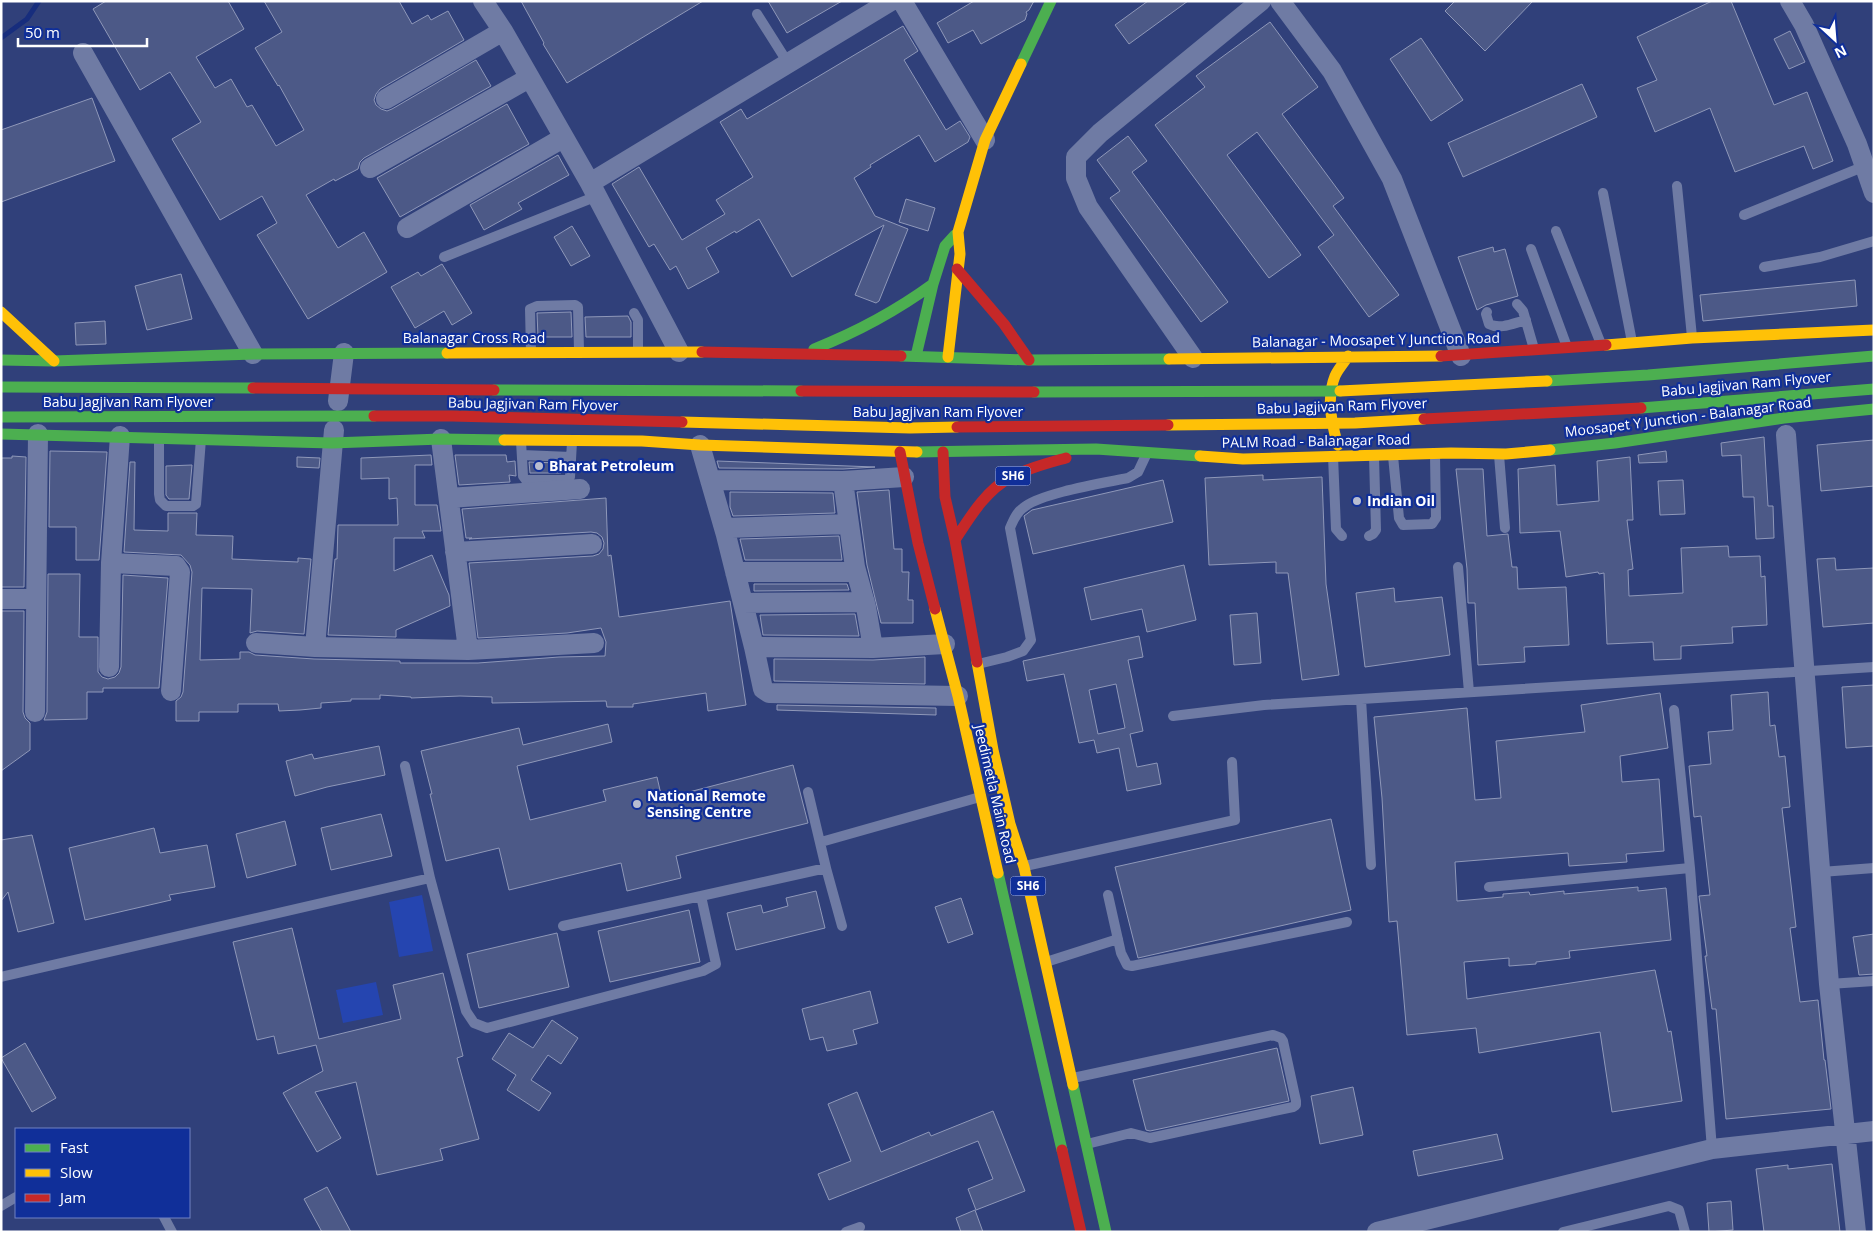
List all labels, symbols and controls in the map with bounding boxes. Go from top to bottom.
scale bar [18,15,146,47]
north arrow [1810,15,1860,65]
text: 50 m [25,22,60,42]
text: N [1832,41,1850,63]
street label: Balanagar Cross Road [403,328,545,347]
street label: Balanagar - Moosapet Y Junction Road [1252,328,1500,351]
street label: Babu Jagjivan Ram Flyover [1660,367,1832,400]
street label: Babu Jagjivan Ram Flyover [43,392,214,411]
street label: Moosapet Y Junction - Balanagar Road [1564,392,1812,441]
street label: Babu Jagjivan Ram Flyover [448,393,619,414]
street label: Babu Jagjivan Ram Flyover [1256,393,1428,418]
street label: Babu Jagjivan Ram Flyover [853,402,1024,421]
street label: PALM Road - Balanagar Road [1222,429,1410,452]
place label: Bharat Petroleum [549,456,674,475]
marker: Bharat Petroleum [533,460,545,472]
road number: SH6 [996,466,1030,486]
place label: Indian Oil [1367,491,1435,510]
marker: Indian Oil [1351,495,1363,507]
street label: Jeedimetla Main Road [970,721,1021,865]
place label: National Remote Sensing Centre [647,786,766,821]
marker: National Remote Sensing Centre [631,798,643,810]
road number: SH6 [1010,876,1046,896]
legend [15,1128,190,1218]
text: Fast [60,1137,89,1157]
text: Slow [60,1162,93,1182]
text: Jam [58,1187,86,1207]

